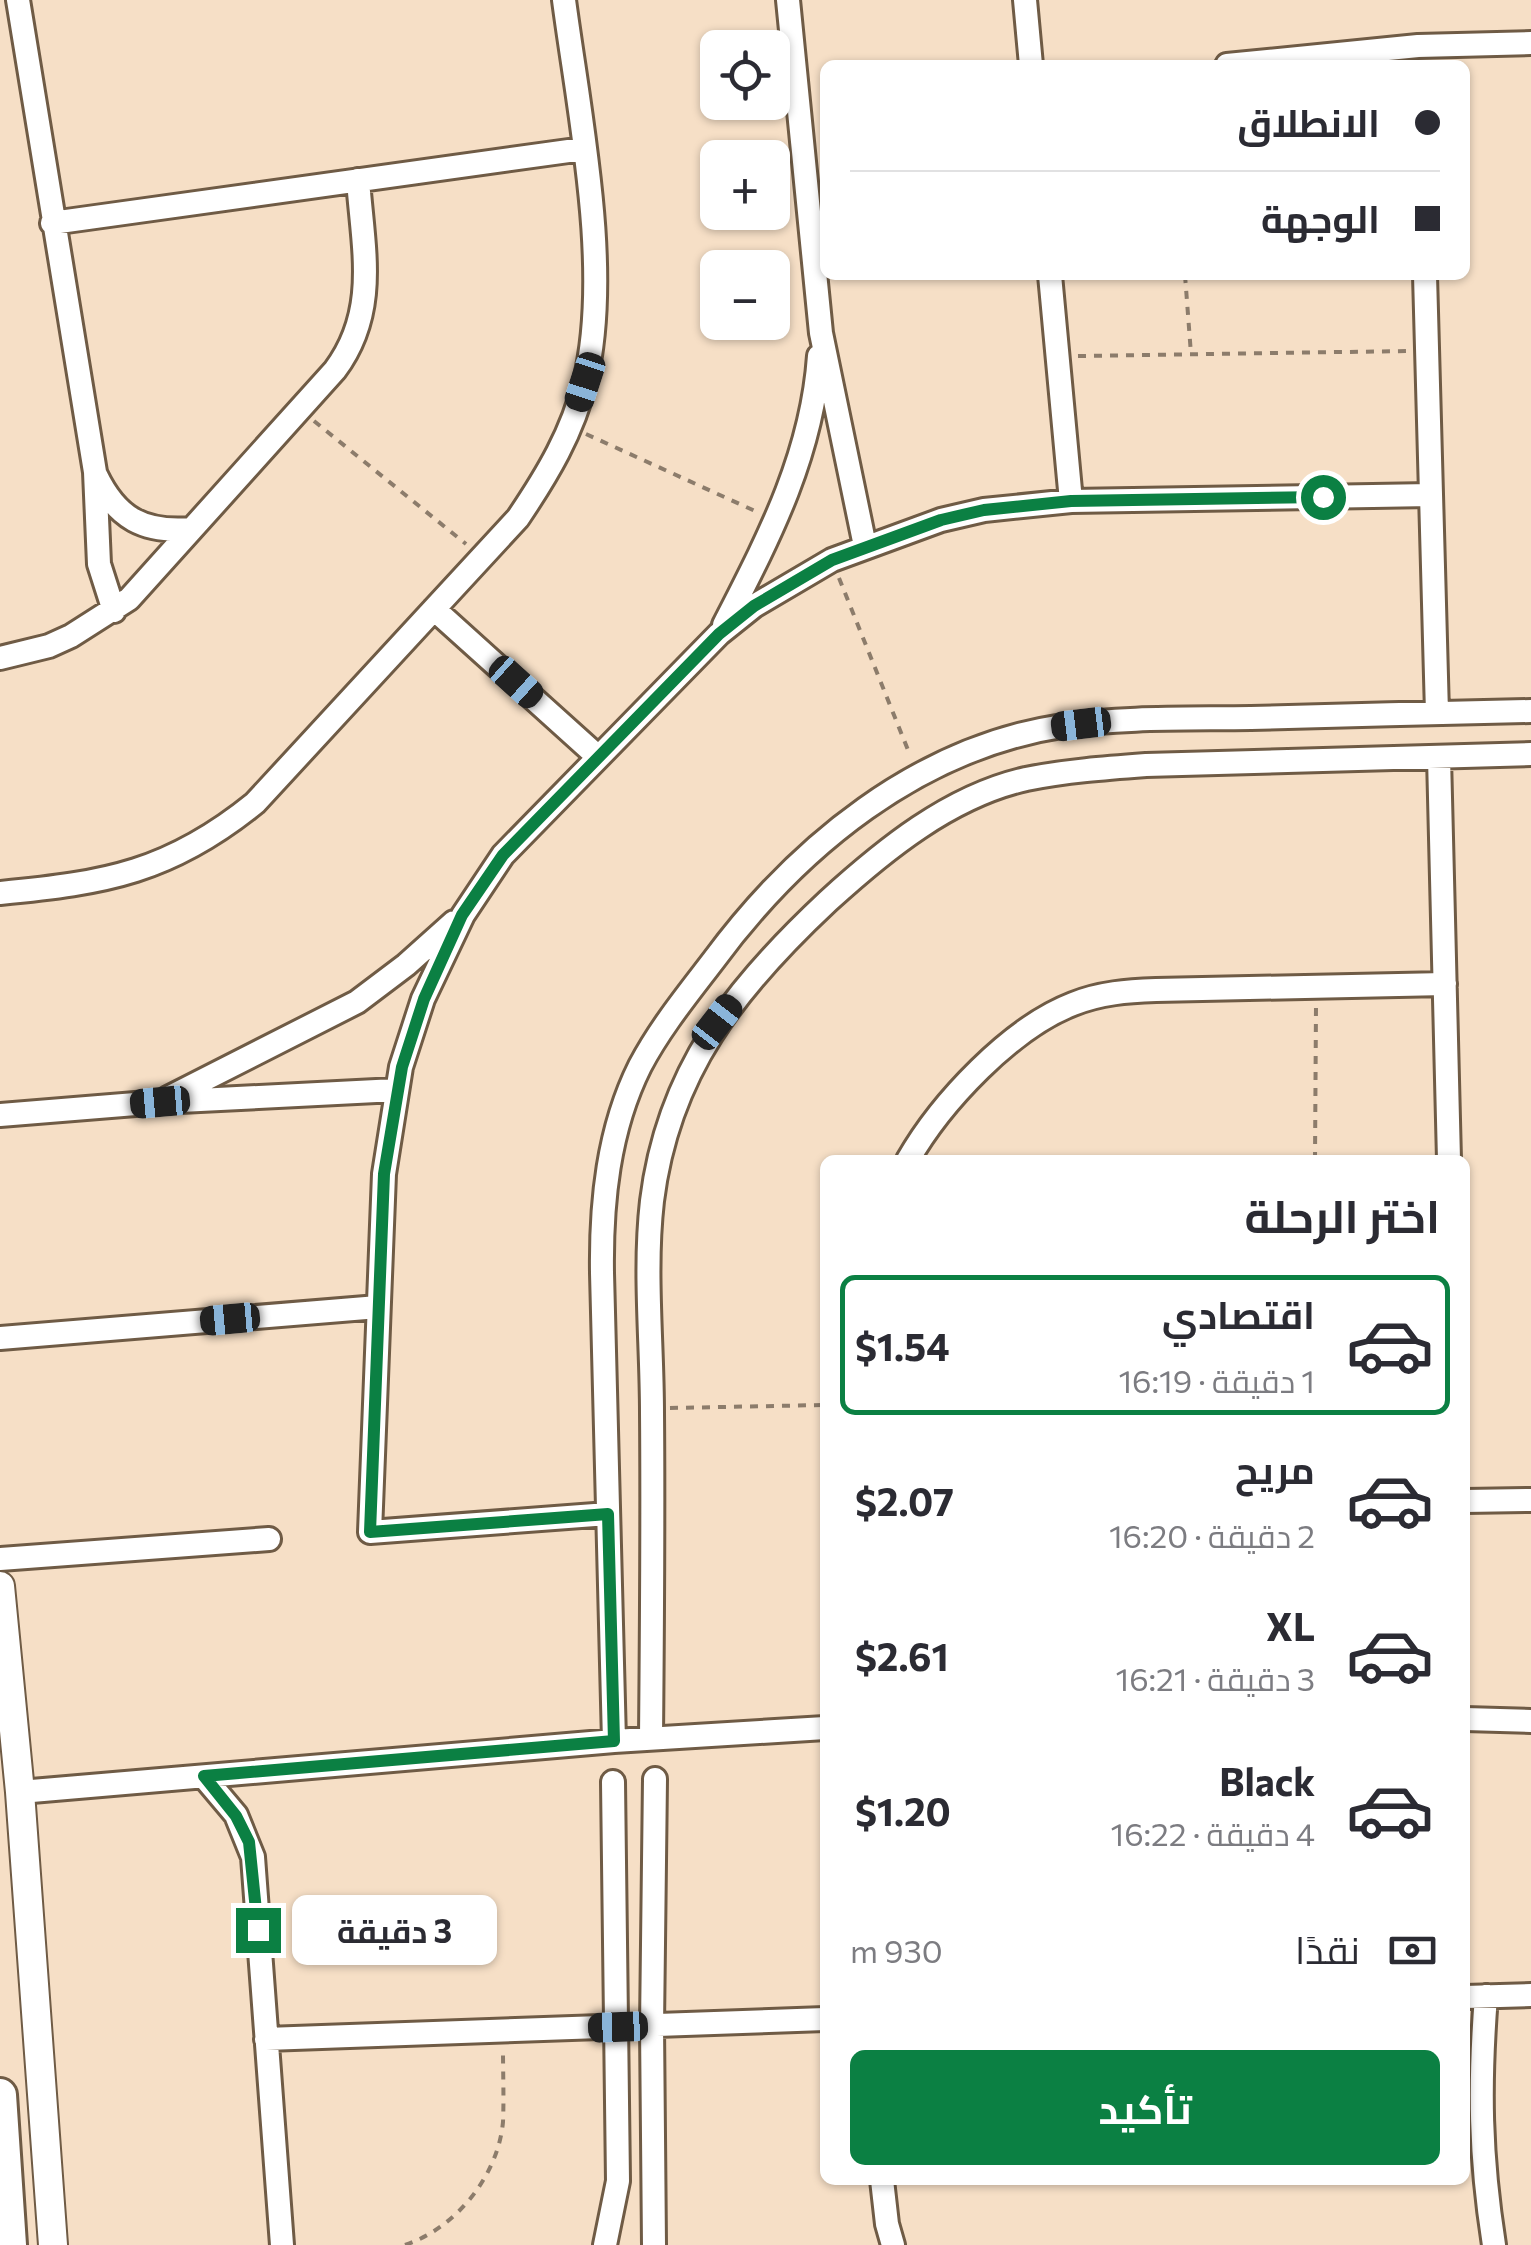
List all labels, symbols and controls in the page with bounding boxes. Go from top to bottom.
map controls [700,30,790,340]
button: locate [700,30,790,120]
text: الانطلاق [1237,98,1380,145]
button: + [700,140,790,230]
text: الوجهة [1261,194,1380,241]
button: − [700,250,790,340]
car [561,349,609,415]
route start [1301,475,1346,520]
car [484,651,548,713]
car [1049,705,1113,743]
car [687,989,747,1055]
car [129,1084,191,1120]
text: اختر الرحلة [1244,1187,1440,1242]
text: اقتصادي [1162,1290,1315,1337]
icon: car [1345,1300,1435,1390]
car [199,1301,261,1337]
text: $1.54 [855,1322,950,1369]
text: 1 دقيقة · 16:19 [1118,1360,1315,1400]
text: مريح [1235,1445,1315,1492]
icon: car [1345,1455,1435,1545]
text: $2.07 [855,1477,954,1524]
text: 2 دقيقة · 16:20 [1109,1515,1315,1555]
text: XL [1266,1602,1315,1649]
icon: car [1345,1610,1435,1700]
text: $2.61 [855,1632,949,1679]
text: 3 دقيقة · 16:21 [1115,1658,1315,1698]
text: Black [1219,1757,1315,1804]
icon: car [1345,1765,1435,1855]
text: $1.20 [855,1787,951,1834]
text: 4 دقيقة · 16:22 [1110,1813,1315,1853]
callout: 3 دقيقة [293,1895,498,1965]
route end [236,1908,281,1953]
text: 3 دقيقة [337,1910,452,1950]
icon: cash [1385,1923,1440,1978]
text: نقدًا [1295,1925,1360,1972]
text: 930 m [850,1930,943,1970]
car [587,2011,649,2043]
button: تأكيد [850,2050,1440,2165]

